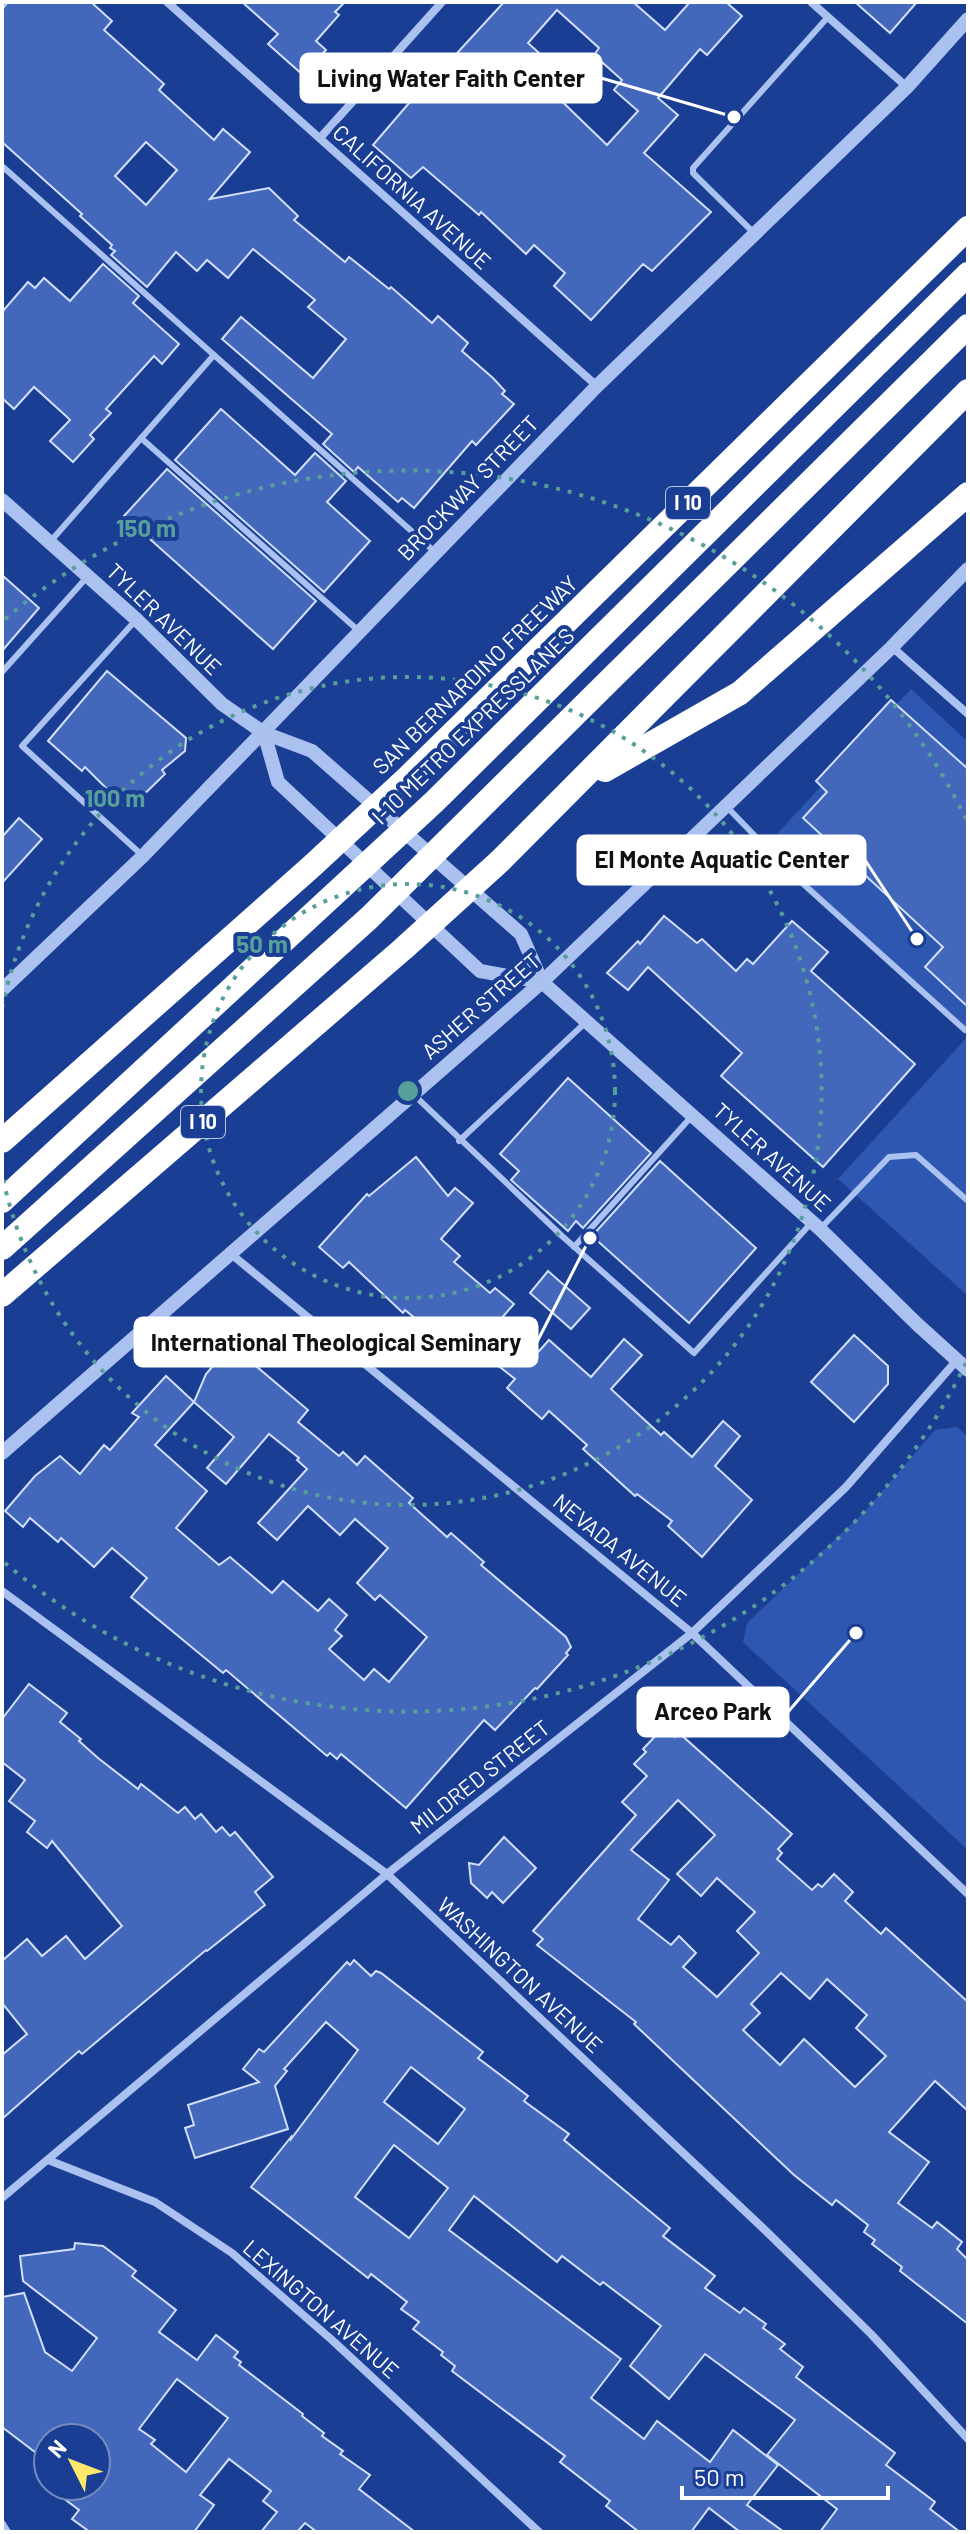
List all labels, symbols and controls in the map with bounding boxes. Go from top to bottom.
callout: Living Water Faith Center [301,54,601,102]
text: Living Water Faith Center [317,63,585,92]
street label: CALIFORNIA AVENUE [328,119,497,274]
street label: BROCKWAY STREET [392,410,543,565]
road number: I 10 [666,487,710,519]
text: 150 m [116,513,176,542]
street label: TYLER AVENUE [102,557,227,680]
street label: SAN BERNARDINO FREEWAY [367,570,582,779]
street label: I-10 METRO EXPRESSLANES [366,622,579,829]
text: 100 m [85,783,145,812]
callout: El Monte Aquatic Center [578,836,865,884]
text: El Monte Aquatic Center [595,844,849,873]
text: 50 m [236,929,288,958]
street label: ASHER STREET [416,947,545,1064]
centre of rings [394,1077,422,1105]
street label: TYLER AVENUE [708,1097,837,1216]
road number: I 10 [181,1106,225,1138]
callout: International Theological Seminary [135,1318,537,1366]
text: International Theological Seminary [151,1327,521,1356]
street label: NEVADA AVENUE [549,1488,693,1611]
callout: Arceo Park [638,1688,788,1736]
text: Arceo Park [654,1696,772,1725]
street label: MILDRED STREET [404,1714,554,1839]
street label: WASHINGTON AVENUE [433,1891,609,2057]
street label: LEXINGTON AVENUE [239,2234,405,2383]
north arrow [32,2422,112,2502]
text: N [42,2434,71,2462]
scale bar [682,2450,888,2500]
text: 50 m [694,2462,745,2491]

